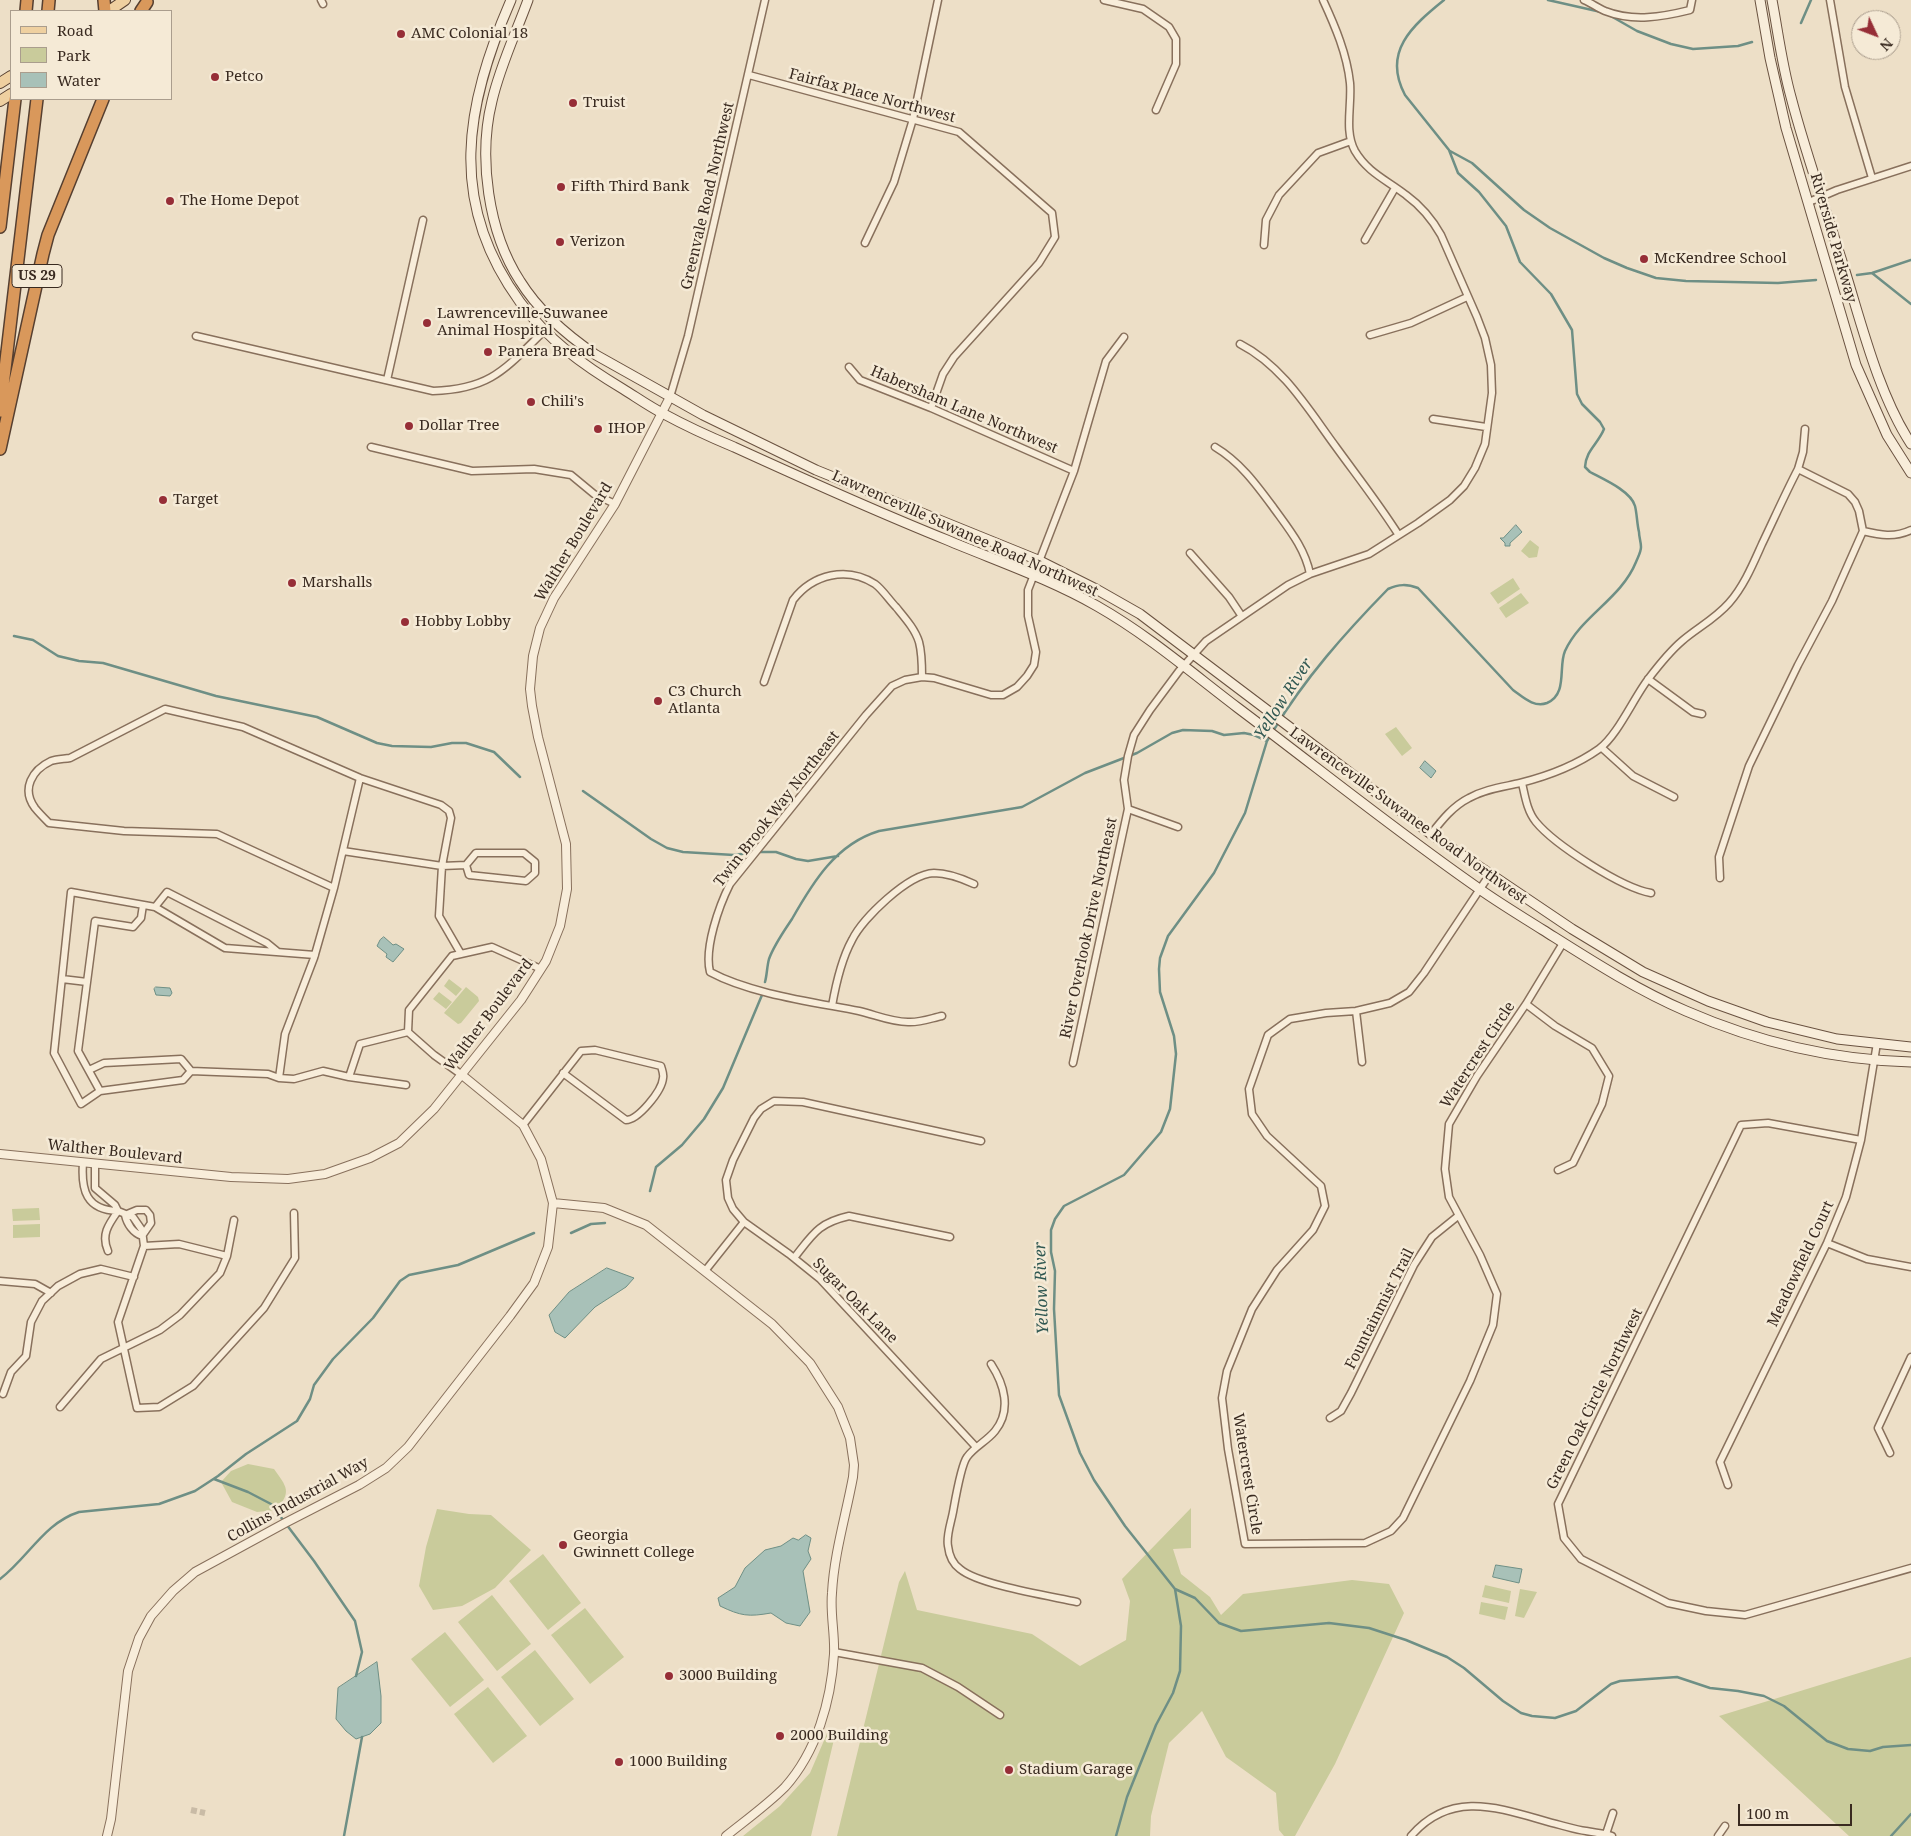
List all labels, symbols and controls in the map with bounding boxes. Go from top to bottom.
legend [10,10,172,100]
north arrow [1851,10,1901,60]
text: Road [57,20,93,40]
place label: AMC Colonial 18 [411,25,528,43]
marker: AMC Colonial 18 [395,28,407,40]
text: N [1876,34,1897,55]
text: Park [57,45,90,65]
street label: Fairfax Place Northwest [787,65,957,127]
place label: Petco [225,68,263,86]
text: Water [57,70,100,90]
marker: Petco [209,71,221,83]
place label: Truist [583,94,626,112]
marker: Truist [567,97,579,109]
street label: Greenvale Road Northwest [678,100,738,292]
street label: Riverside Parkway [1806,171,1860,305]
place label: Fifth Third Bank [571,178,689,196]
marker: Fifth Third Bank [555,181,567,193]
place label: The Home Depot [180,192,299,210]
marker: The Home Depot [164,195,176,207]
place label: Verizon [570,233,625,251]
marker: Verizon [554,236,566,248]
place label: McKendree School [1654,250,1787,268]
marker: McKendree School [1638,253,1650,265]
road number: US 29 [12,264,62,288]
place label: Lawrenceville-Suwanee Animal Hospital [437,305,608,340]
marker: Lawrenceville-Suwanee Animal Hospital [421,317,433,329]
place label: Panera Bread [498,343,595,361]
marker: Panera Bread [482,346,494,358]
street label: Habersham Lane Northwest [868,362,1060,458]
place label: Chili's [541,393,584,411]
marker: Chili's [525,396,537,408]
place label: Dollar Tree [419,417,500,435]
marker: Dollar Tree [403,420,415,432]
place label: IHOP [608,420,646,438]
marker: IHOP [592,423,604,435]
street label: Lawrenceville Suwanee Road Northwest [829,467,1101,601]
street label: Walther Boulevard [531,479,617,605]
place label: Target [173,491,219,509]
marker: Target [157,494,169,506]
place label: Marshalls [302,574,372,592]
marker: Marshalls [286,577,298,589]
place label: Hobby Lobby [415,613,511,631]
marker: Hobby Lobby [399,616,411,628]
water label: Yellow River [1251,655,1317,743]
place label: C3 Church Atlanta [668,683,742,718]
marker: C3 Church Atlanta [652,695,664,707]
street label: Lawrenceville Suwanee Road Northwest [1286,724,1530,908]
street label: Twin Brook Way Northeast [710,727,844,891]
street label: River Overlook Drive Northeast [1057,816,1121,1040]
street label: Walther Boulevard [441,955,537,1075]
street label: Watercrest Circle [1437,999,1519,1111]
street label: Walther Boulevard [47,1136,183,1168]
street label: Meadowfield Court [1764,1198,1838,1330]
water label: Yellow River [1031,1241,1053,1335]
street label: Fountainmist Trail [1342,1246,1418,1372]
street label: Sugar Oak Lane [809,1255,901,1347]
street label: Green Oak Circle Northwest [1543,1305,1647,1493]
street label: Watercrest Circle [1228,1412,1266,1536]
street label: Collins Industrial Way [224,1454,372,1546]
place label: Georgia Gwinnett College [573,1527,695,1562]
marker: Georgia Gwinnett College [557,1539,569,1551]
place label: 3000 Building [679,1667,777,1685]
marker: 3000 Building [663,1670,675,1682]
place label: 2000 Building [790,1727,888,1745]
marker: 2000 Building [774,1730,786,1742]
place label: 1000 Building [629,1753,727,1771]
marker: 1000 Building [613,1756,625,1768]
place label: Stadium Garage [1019,1761,1133,1779]
marker: Stadium Garage [1003,1764,1015,1776]
scale bar [1741,1794,1855,1826]
text: 100 m [1746,1803,1789,1823]

